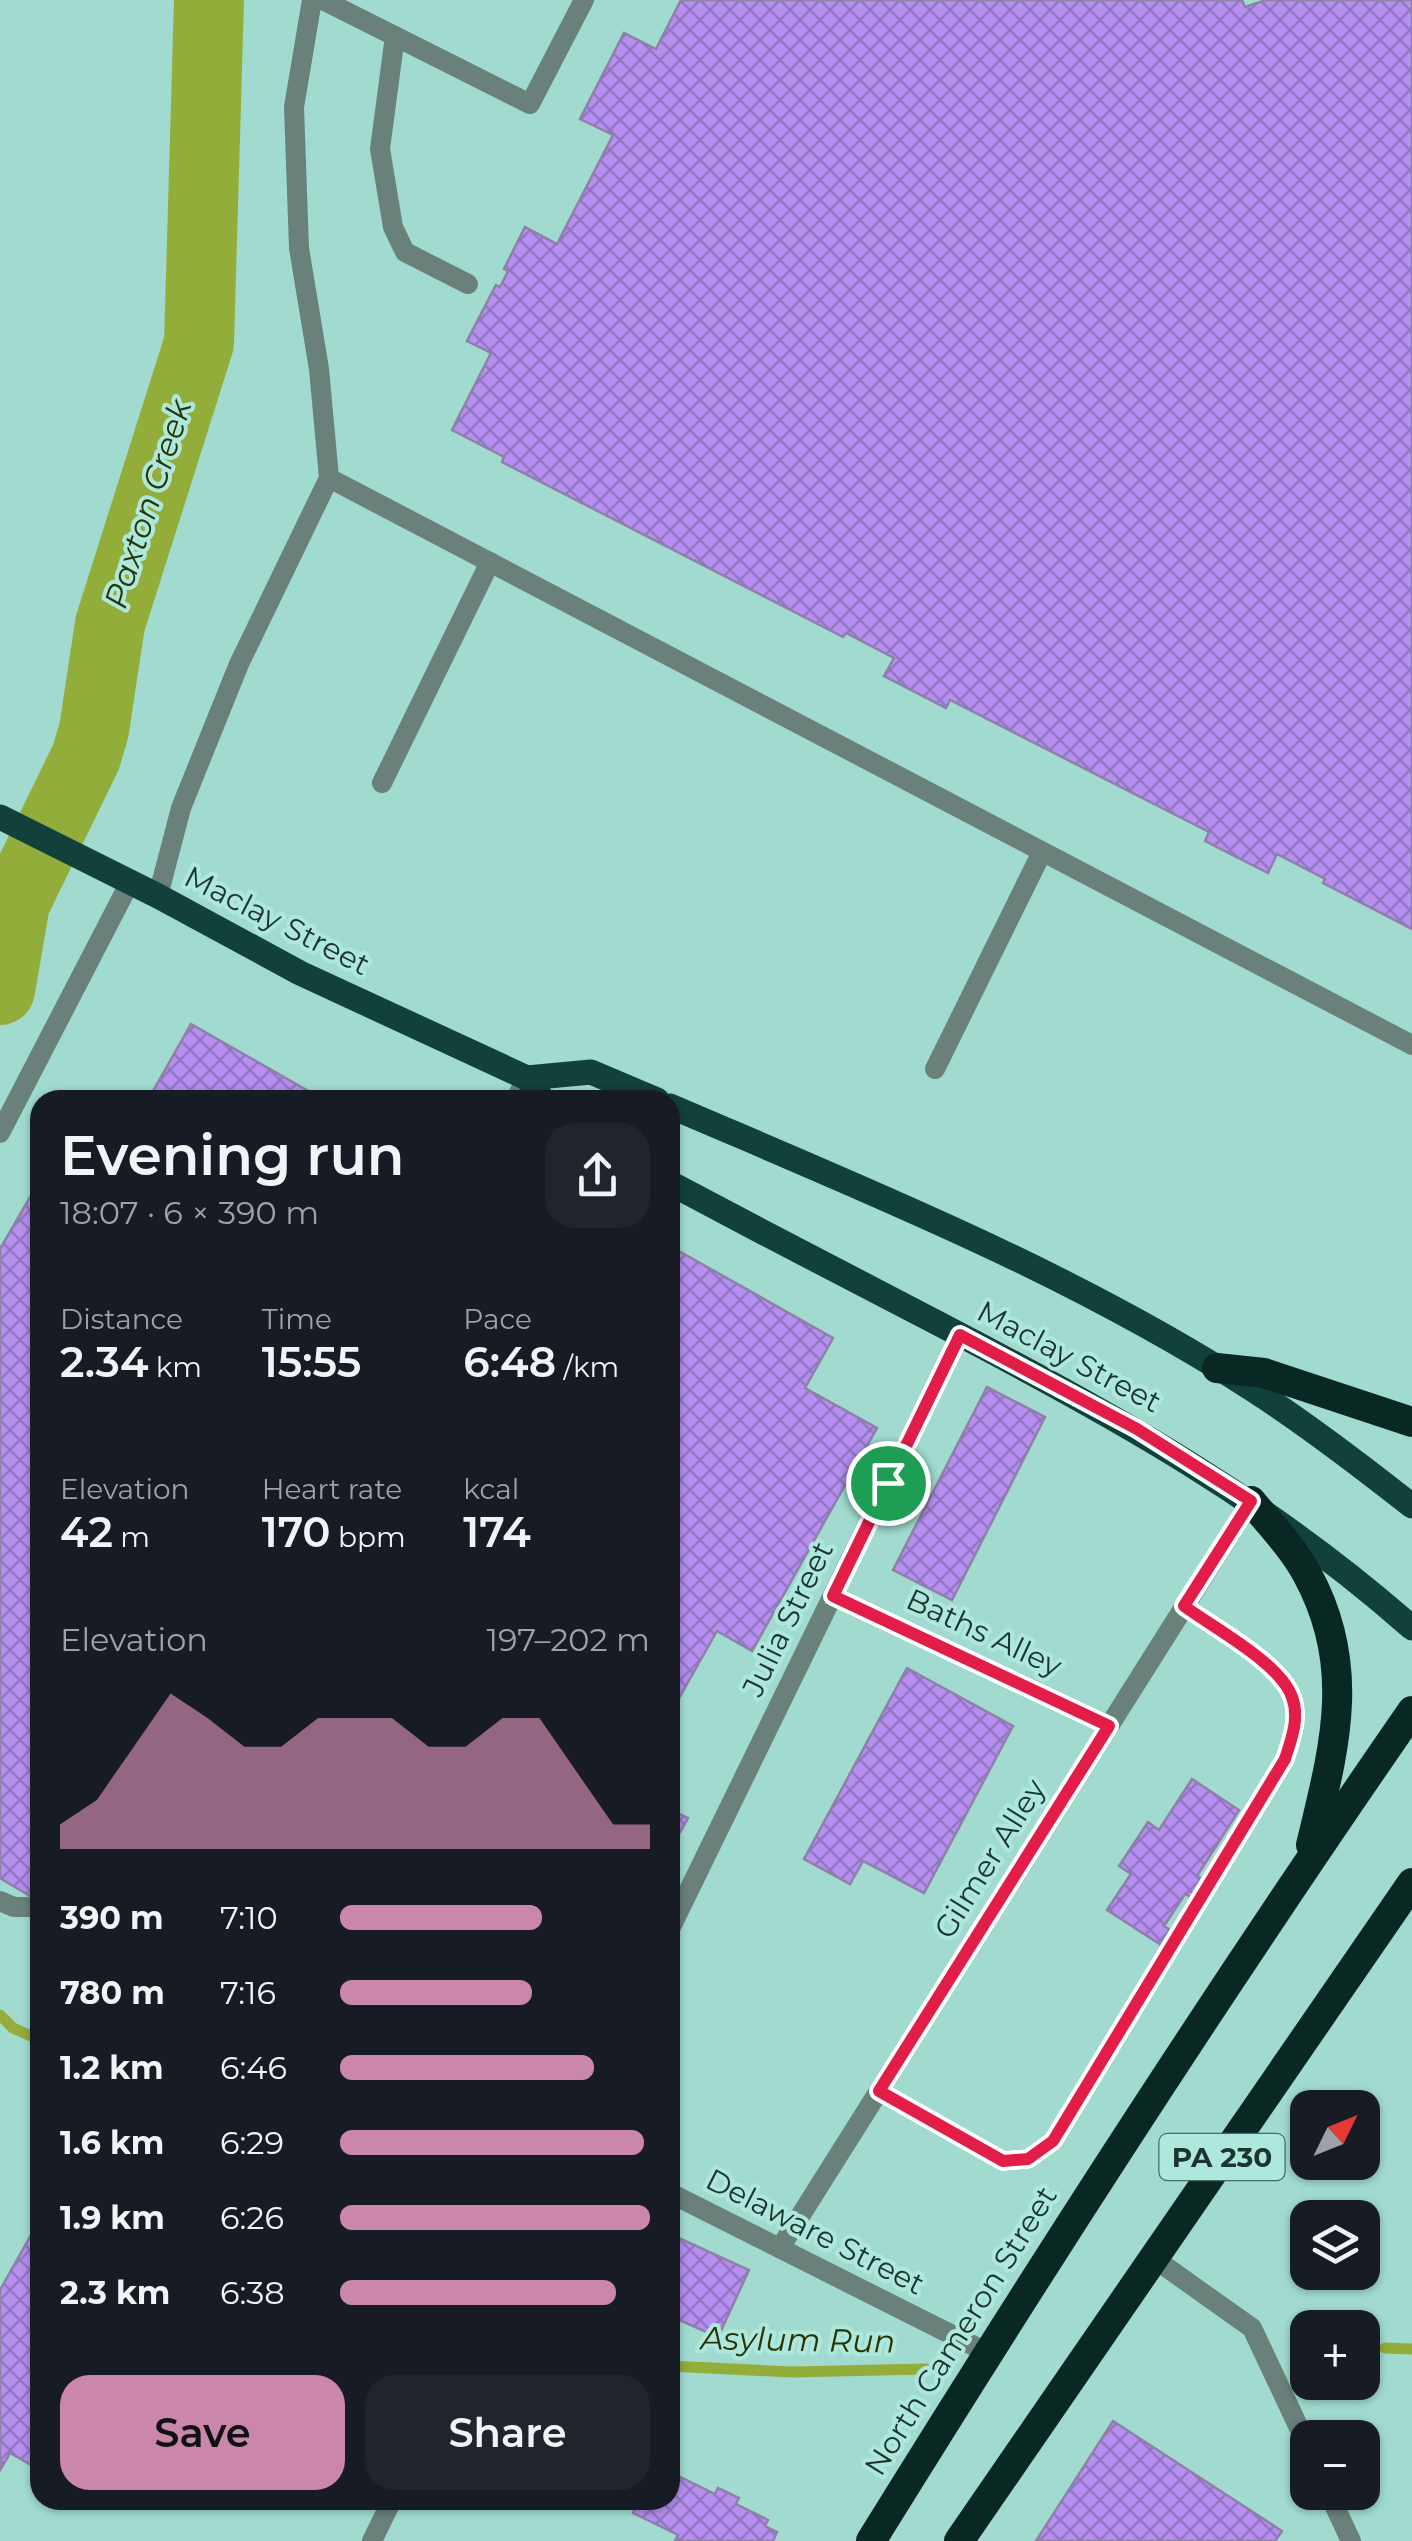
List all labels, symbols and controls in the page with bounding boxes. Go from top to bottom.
water label: Paxton Creek [95,393,200,613]
street label: Maclay Street [178,858,376,983]
text: Evening run [60,1122,405,1189]
button: share [545,1123,650,1228]
text: 18:07 · 6 × 390 m [60,1193,319,1232]
street label: Maclay Street [971,1293,1168,1421]
text: Distance [60,1302,183,1336]
text: Time [262,1302,332,1336]
text: Pace [463,1302,532,1336]
text: 2.34 [60,1336,149,1388]
text: 15:55 [262,1336,361,1388]
text: 6:48 [463,1336,556,1388]
text: km [149,1350,202,1384]
text: /km [556,1350,619,1384]
pin [846,1441,931,1526]
icon: arrive [861,1456,916,1511]
text: Elevation [60,1472,189,1506]
text: Heart rate [262,1472,402,1506]
text: kcal [463,1472,519,1506]
text: 42 [60,1506,113,1558]
text: 170 [262,1506,331,1558]
text: 174 [463,1506,531,1558]
text: m [113,1520,150,1554]
text: bpm [331,1520,406,1554]
street label: Julia Street [734,1535,841,1703]
street label: Baths Alley [901,1580,1068,1685]
text: Elevation [60,1620,208,1659]
text: 197–202 m [487,1620,650,1659]
street label: Gilmer Alley [926,1772,1054,1945]
text: 390 m [60,1898,164,1937]
text: 7:10 [220,1898,278,1937]
text: 780 m [60,1973,165,2012]
text: 7:16 [220,1973,276,2012]
text: 1.2 km [60,2048,164,2087]
text: 6:46 [220,2048,287,2087]
north arrow [1290,2090,1380,2180]
map controls [1290,2090,1380,2510]
text: 1.6 km [60,2123,164,2162]
text: 6:29 [220,2123,284,2162]
road number: PA 230 [1160,2134,1284,2180]
street label: Delaware Street [700,2161,931,2303]
street label: North Cameron Street [856,2179,1065,2482]
text: 1.9 km [60,2198,165,2237]
text: 6:26 [220,2198,284,2237]
button: layers [1290,2200,1380,2290]
text: 2.3 km [60,2273,170,2312]
text: 6:38 [220,2273,285,2312]
button: + [1290,2310,1380,2400]
water label: Asylum Run [698,2318,896,2361]
button: Save [60,2375,345,2490]
button: Share [365,2375,650,2490]
button: − [1290,2420,1380,2510]

